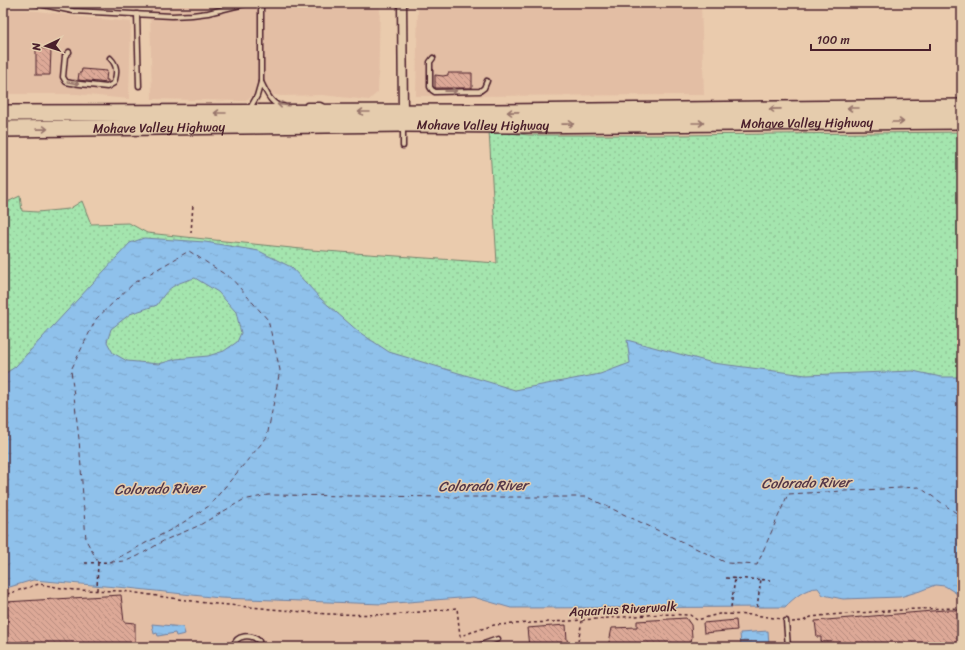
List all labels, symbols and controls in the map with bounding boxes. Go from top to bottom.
north arrow [26,26,66,66]
scale bar [811,26,930,52]
text: 100 m [817,29,850,51]
text: N [27,42,46,52]
one-way arrow [66,79,79,87]
one-way arrow [444,88,457,95]
one-way arrow [277,101,290,108]
one-way arrow [847,104,860,112]
one-way arrow [769,105,782,113]
one-way arrow [358,108,371,116]
one-way arrow [507,108,520,116]
one-way arrow [214,109,227,116]
street label: Mohave Valley Highway [741,110,874,134]
street label: Mohave Valley Highway [417,113,550,137]
street label: Mohave Valley Highway [93,115,226,139]
one-way arrow [891,118,904,126]
one-way arrow [691,119,704,127]
one-way arrow [561,120,574,128]
one-way arrow [35,125,48,133]
water label: Colorado River [761,470,854,496]
water label: Colorado River [438,473,531,499]
water label: Colorado River [114,476,207,502]
street label: Aquarius Riverwalk [567,595,678,623]

